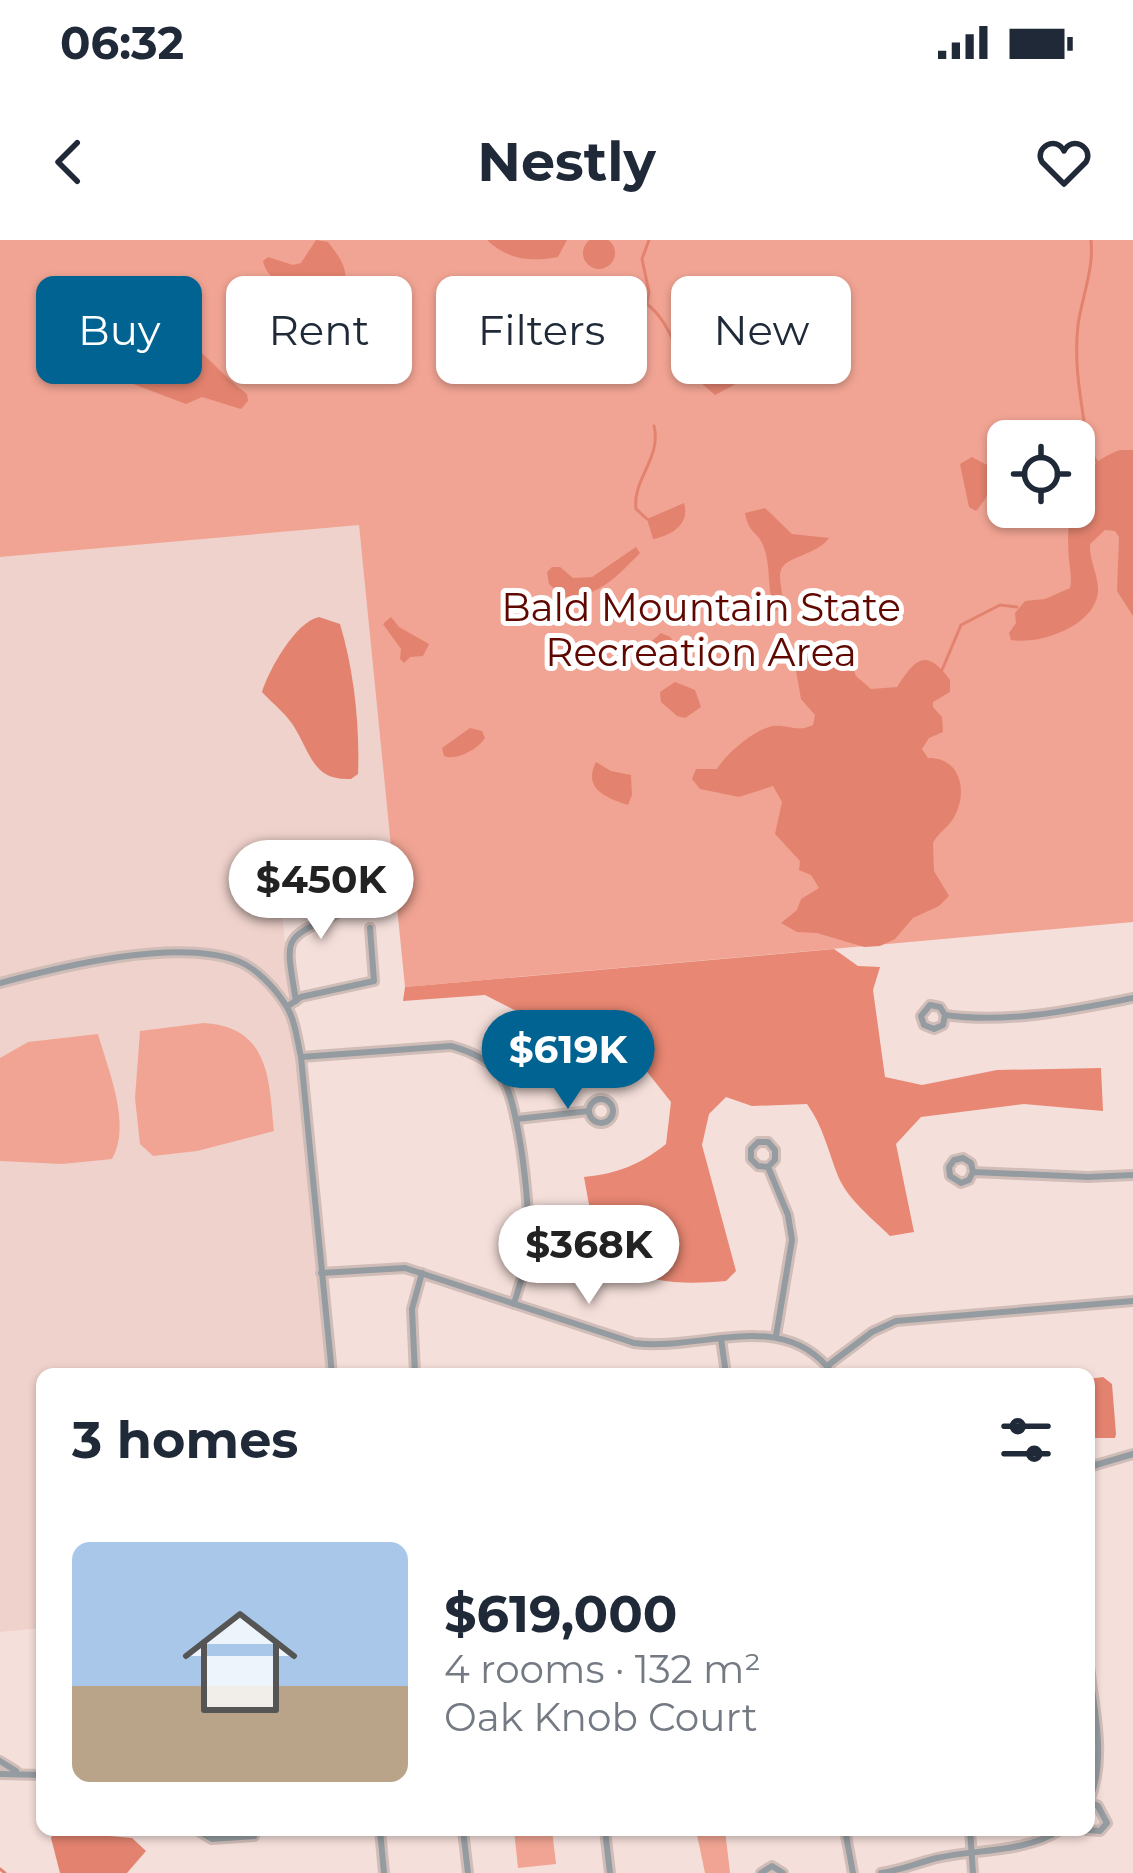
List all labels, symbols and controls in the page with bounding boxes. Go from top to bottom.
text: 06:32 [60,15,184,70]
icon: back [36,129,102,195]
text: Nestly [477,129,656,195]
icon: heart [1031,129,1097,195]
chip: Buy [36,276,202,384]
chip: Rent [226,276,412,384]
chip: Filters [436,276,647,384]
chip: New [671,276,851,384]
map controls [987,420,1095,528]
button: locate [987,420,1095,528]
park label: Bald Mountain State Recreation Area [501,583,901,676]
pin: $450K [237,840,405,942]
text: $450K [256,855,386,903]
pin: $619K [484,1010,652,1112]
text: $619K [509,1025,627,1073]
pin: $368K [505,1205,673,1307]
text: $368K [525,1220,653,1268]
icon: filters [993,1407,1059,1473]
text: 3 homes [72,1409,298,1471]
text: $619,000 [444,1583,677,1645]
icon: home [168,1590,312,1734]
text: 4 rooms · 132 m² [444,1645,761,1693]
text: Oak Knob Court [444,1693,758,1741]

